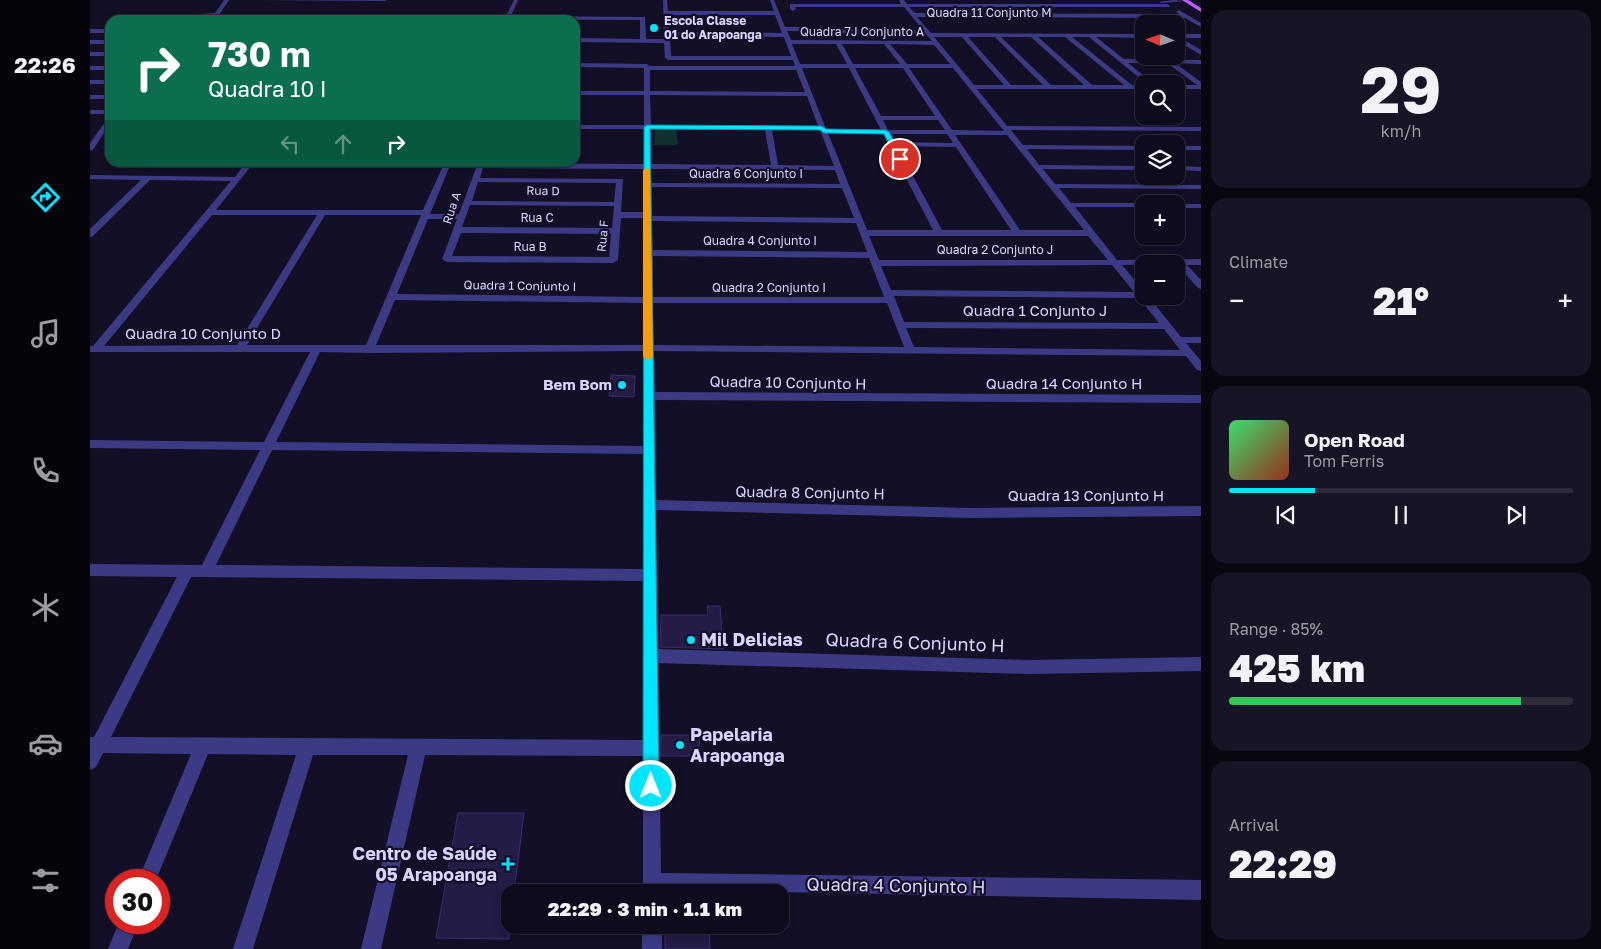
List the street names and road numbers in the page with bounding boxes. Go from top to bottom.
street label: Quadra 11 Conjunto M [926,5,1052,20]
street label: Quadra 7J Conjunto A [800,24,924,39]
street label: Quadra 6 Conjunto I [689,166,803,181]
street label: Rua D [526,183,560,198]
street label: Rua A [439,190,464,226]
street label: Rua C [520,210,554,225]
street label: Rua F [594,219,611,253]
street label: Quadra 4 Conjunto I [703,233,817,248]
street label: Rua B [513,239,547,254]
street label: Quadra 2 Conjunto J [937,242,1053,257]
street label: Quadra 1 Conjunto I [464,277,576,294]
street label: Quadra 2 Conjunto I [712,280,826,295]
street label: Quadra 1 Conjunto J [963,301,1107,319]
street label: Quadra 10 Conjunto D [125,324,281,342]
street label: Quadra 10 Conjunto H [709,372,867,392]
street label: Quadra 14 Conjunto H [986,374,1142,392]
street label: Quadra 8 Conjunto H [735,482,885,502]
street label: Quadra 13 Conjunto H [1008,486,1164,504]
street label: Quadra 6 Conjunto H [825,628,1005,656]
street label: Quadra 4 Conjunto H [806,872,986,898]

